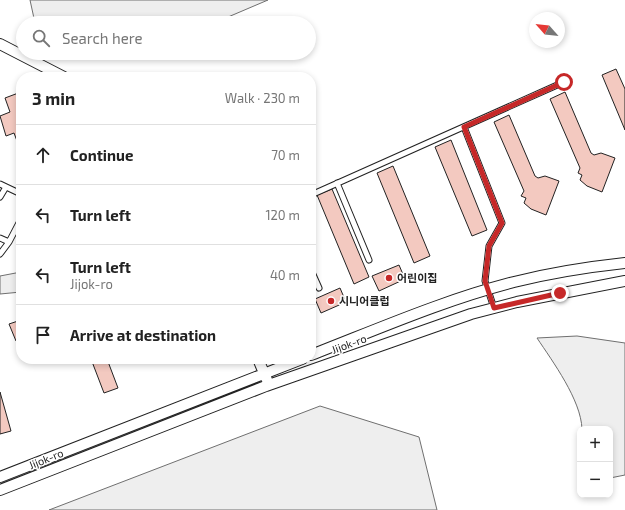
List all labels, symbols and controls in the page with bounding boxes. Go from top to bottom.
north arrow [529,12,565,48]
search box [16,16,316,60]
icon: search [30,27,52,49]
text: Search here [62,29,143,47]
route start [555,73,573,91]
text: 3 min [32,88,75,108]
text: Walk · 230 m [225,90,300,106]
icon: ahead [32,144,54,166]
text: Continue [70,146,133,164]
text: 70 m [271,147,300,163]
icon: left [32,204,54,226]
text: Turn left [70,206,131,224]
text: 120 m [265,207,300,223]
text: Turn left [70,258,131,276]
icon: left [32,264,54,286]
text: 40 m [270,267,300,283]
place label: 어린이집 [397,271,437,284]
marker: 어린이집 [384,273,394,283]
text: Jijok-ro [70,276,113,292]
route end [551,284,569,302]
place label: 시니어클럽 [339,294,390,307]
marker: 시니어클럽 [326,296,336,306]
icon: arrive [32,324,54,346]
text: Arrive at destination [70,326,216,344]
street label: Jijok-ro [330,331,368,357]
map controls [577,426,613,498]
button: + [577,426,613,462]
street label: Jijok-ro [27,446,65,472]
button: − [577,462,613,498]

